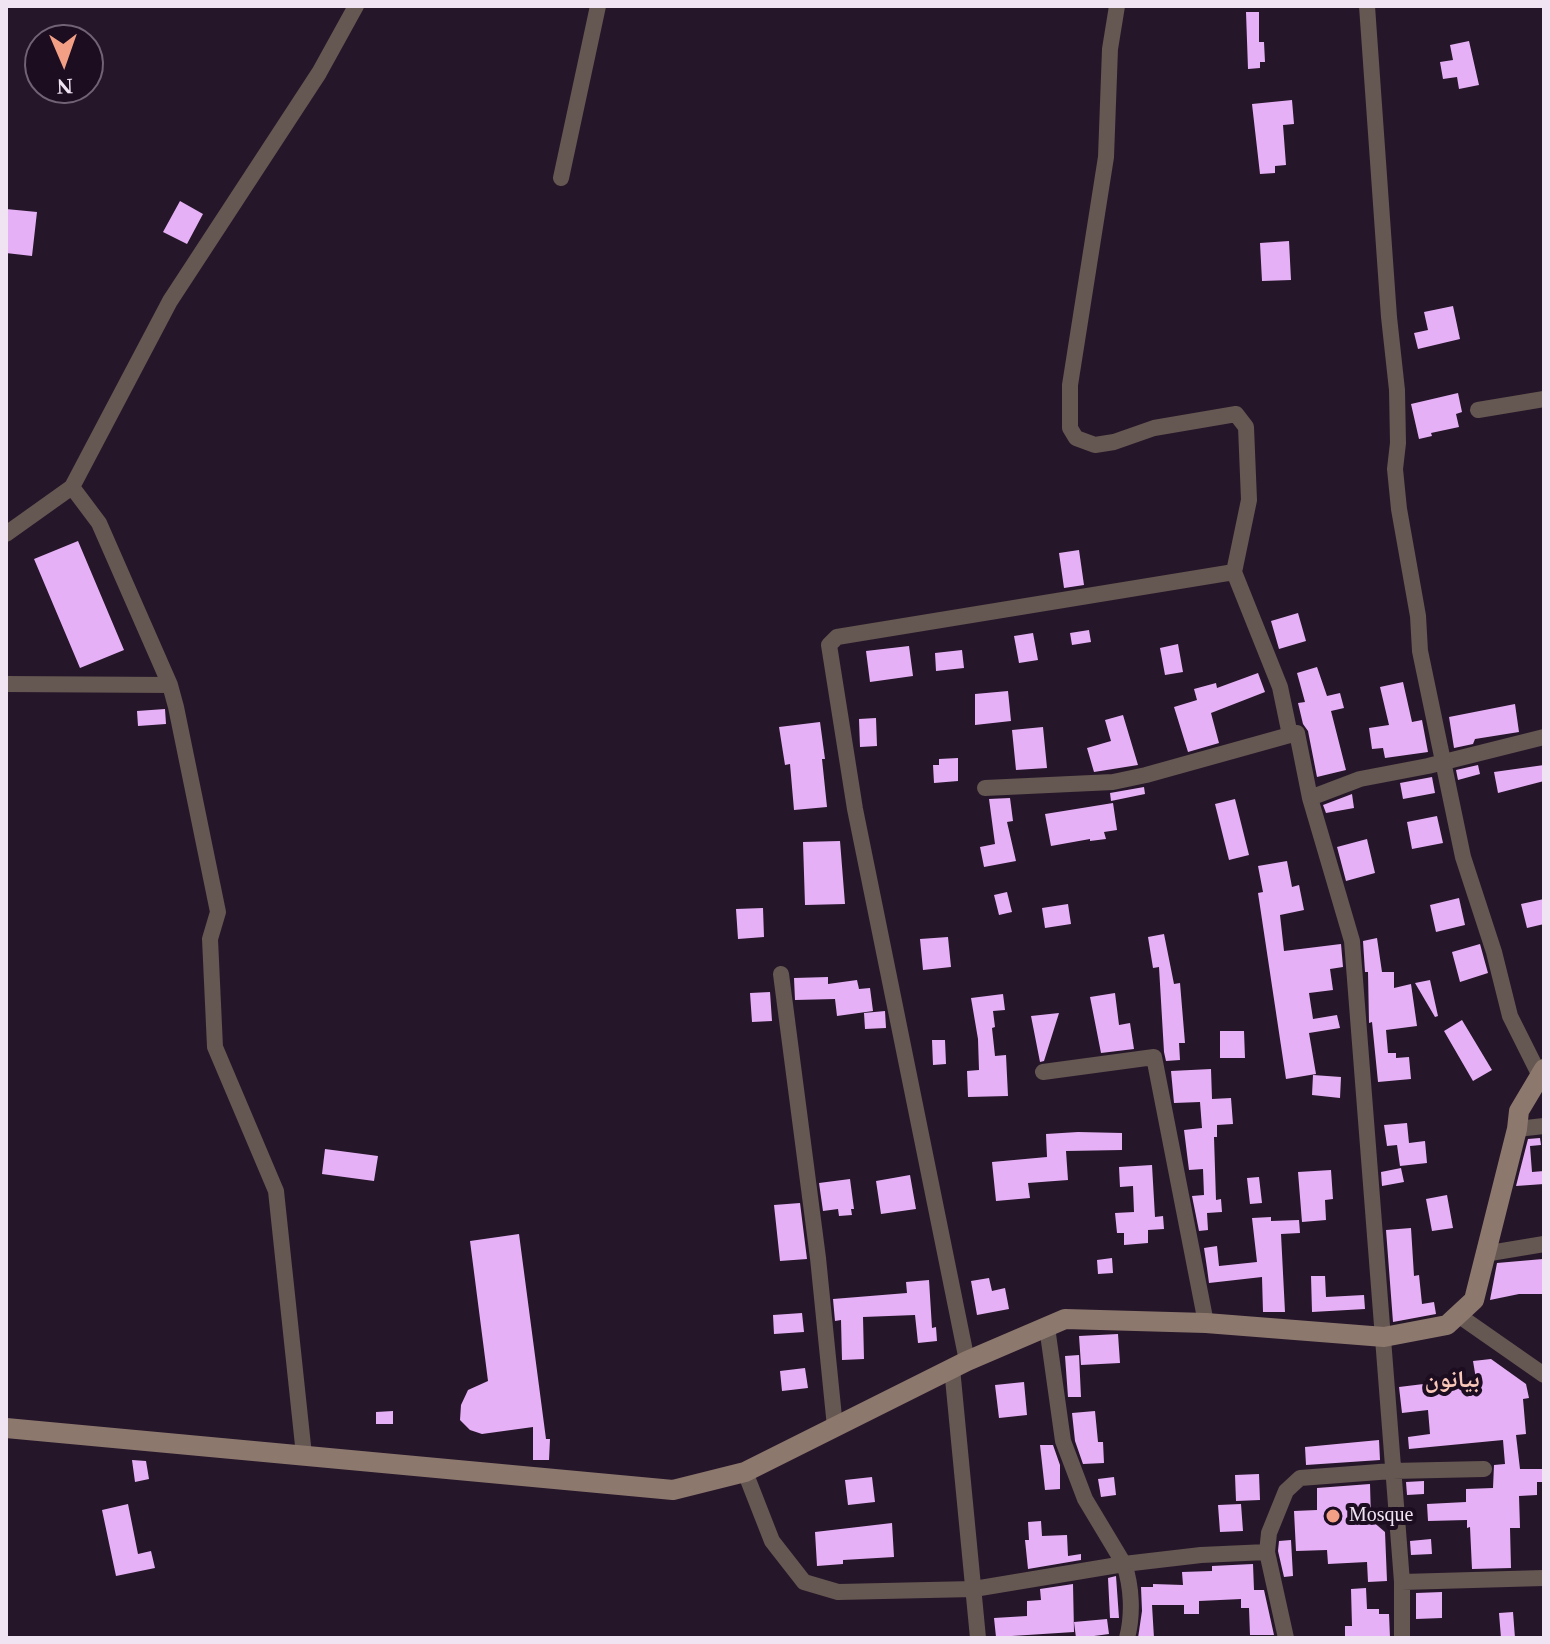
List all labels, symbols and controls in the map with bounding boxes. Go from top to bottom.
north arrow [24,24,104,104]
text: N [56,74,73,99]
district label: بيانون [1425,1367,1479,1395]
place label: Mosque [1349,1504,1413,1528]
marker: Mosque [1324,1507,1342,1525]

